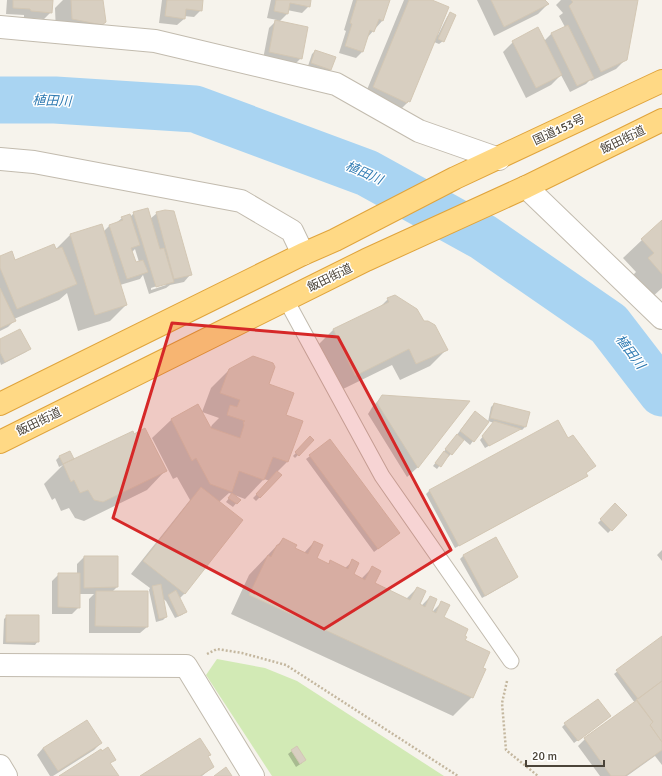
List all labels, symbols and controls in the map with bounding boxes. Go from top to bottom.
water label: 植田川 [32,92,74,110]
street label: 国道153号 [531,111,587,149]
street label: 飯田街道 [598,123,648,157]
water label: 植田川 [343,158,387,189]
street label: 飯田街道 [305,261,355,295]
water label: 植田川 [612,332,649,374]
street label: 飯田街道 [14,405,64,439]
scale bar [526,742,604,768]
text: 20 m [532,749,557,764]

